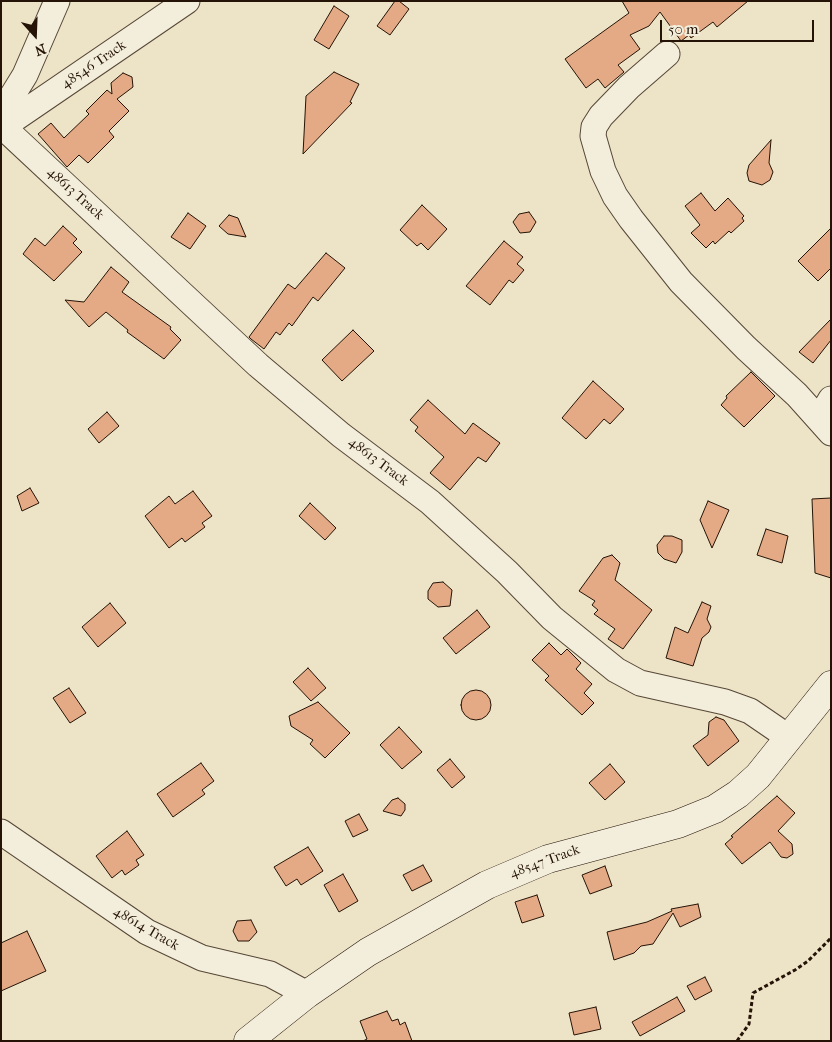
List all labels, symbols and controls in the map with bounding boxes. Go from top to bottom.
north arrow [10,10,60,60]
scale bar [662,10,816,42]
text: 50 m [668,20,698,38]
street label: 48546 Track [58,37,130,93]
text: N [32,40,48,59]
street label: 48613 Track [43,164,107,224]
street label: 48613 Track [345,434,411,490]
street label: 48547 Track [508,842,582,882]
street label: 48614 Track [110,903,182,955]

